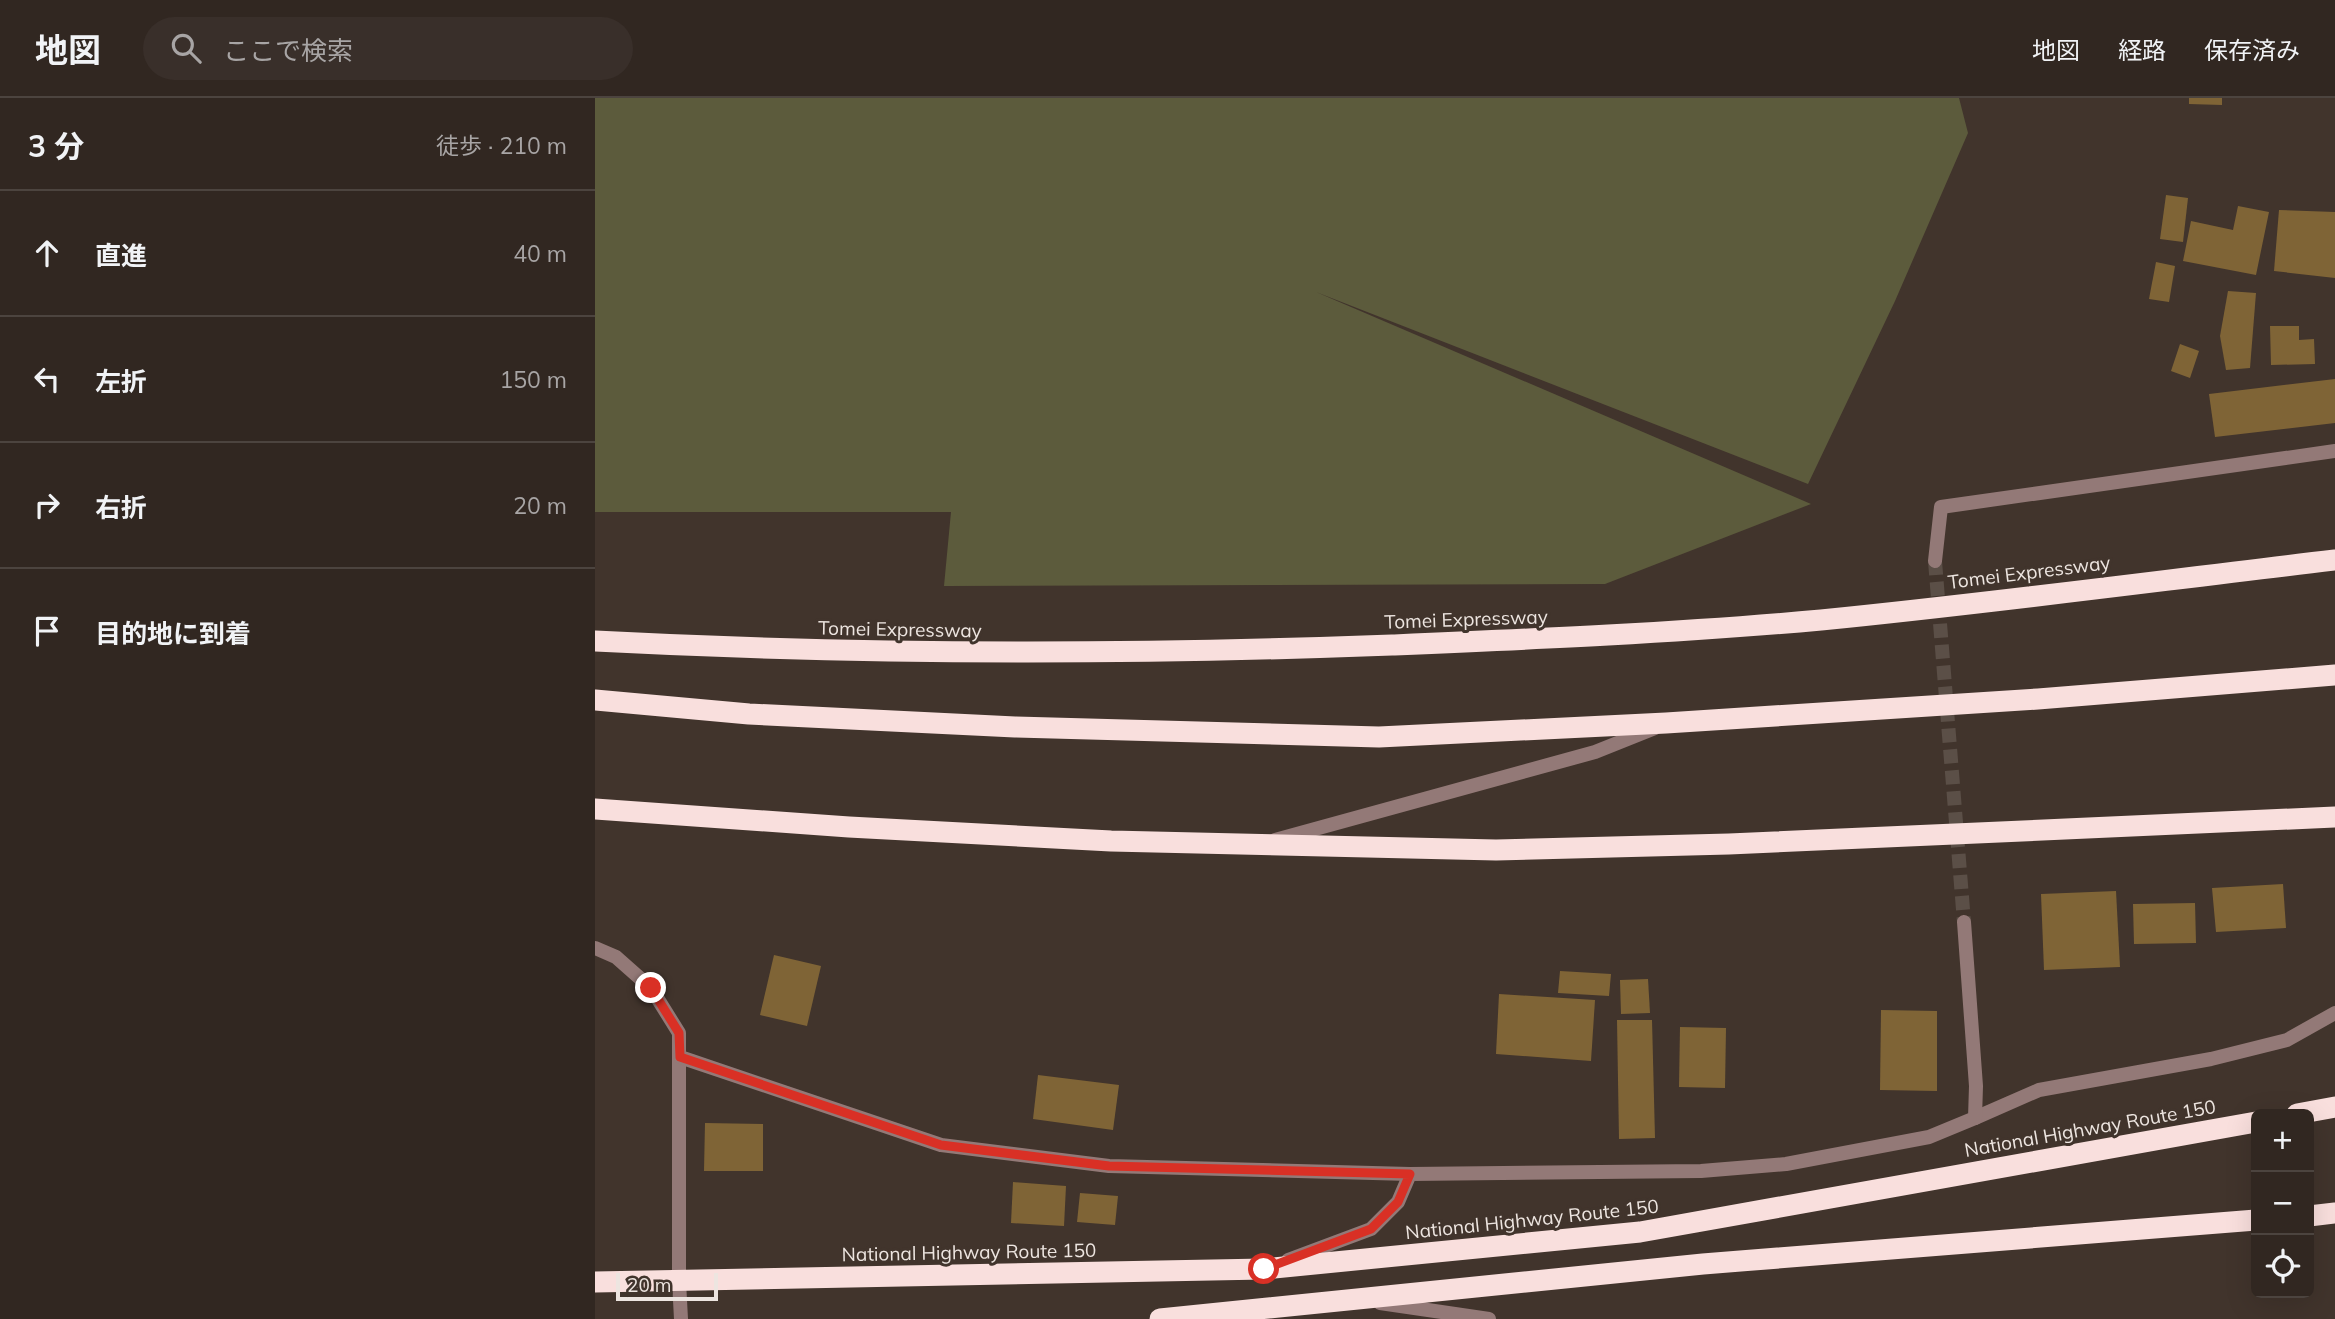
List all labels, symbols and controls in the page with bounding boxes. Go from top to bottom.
search box [143,17,633,80]
text: 地図 [35,29,101,70]
icon: search [167,29,205,67]
text: ここで検索 [223,34,353,67]
text: 地図 [2032,35,2080,65]
text: 経路 [2118,35,2166,65]
text: 保存済み [2204,35,2300,65]
text: 3 分 [28,127,84,165]
text: 徒歩 · 210 m [436,131,567,160]
icon: ahead [28,234,66,272]
text: 直進 [95,239,147,272]
text: 40 m [513,239,567,268]
icon: left [28,360,66,398]
text: 左折 [95,365,147,398]
text: 150 m [499,365,567,394]
icon: right [28,486,66,524]
text: 右折 [95,491,147,524]
text: 20 m [513,491,567,520]
street label: Tomei Expressway [1946,550,2112,594]
street label: Tomei Expressway [1384,604,1548,634]
icon: arrive [28,612,66,650]
street label: Tomei Expressway [818,616,982,642]
text: 目的地に到着 [95,617,251,650]
route end [635,972,666,1003]
street label: National Highway Route 150 [1963,1094,2217,1162]
map controls [2251,1109,2314,1298]
button: + [2251,1109,2314,1172]
button: − [2251,1172,2314,1235]
street label: National Highway Route 150 [1404,1194,1660,1244]
button: locate [2251,1235,2314,1298]
street label: National Highway Route 150 [841,1238,1097,1266]
route start [1248,1253,1279,1284]
scale bar [616,1270,717,1302]
text: 20 m [627,1273,671,1297]

